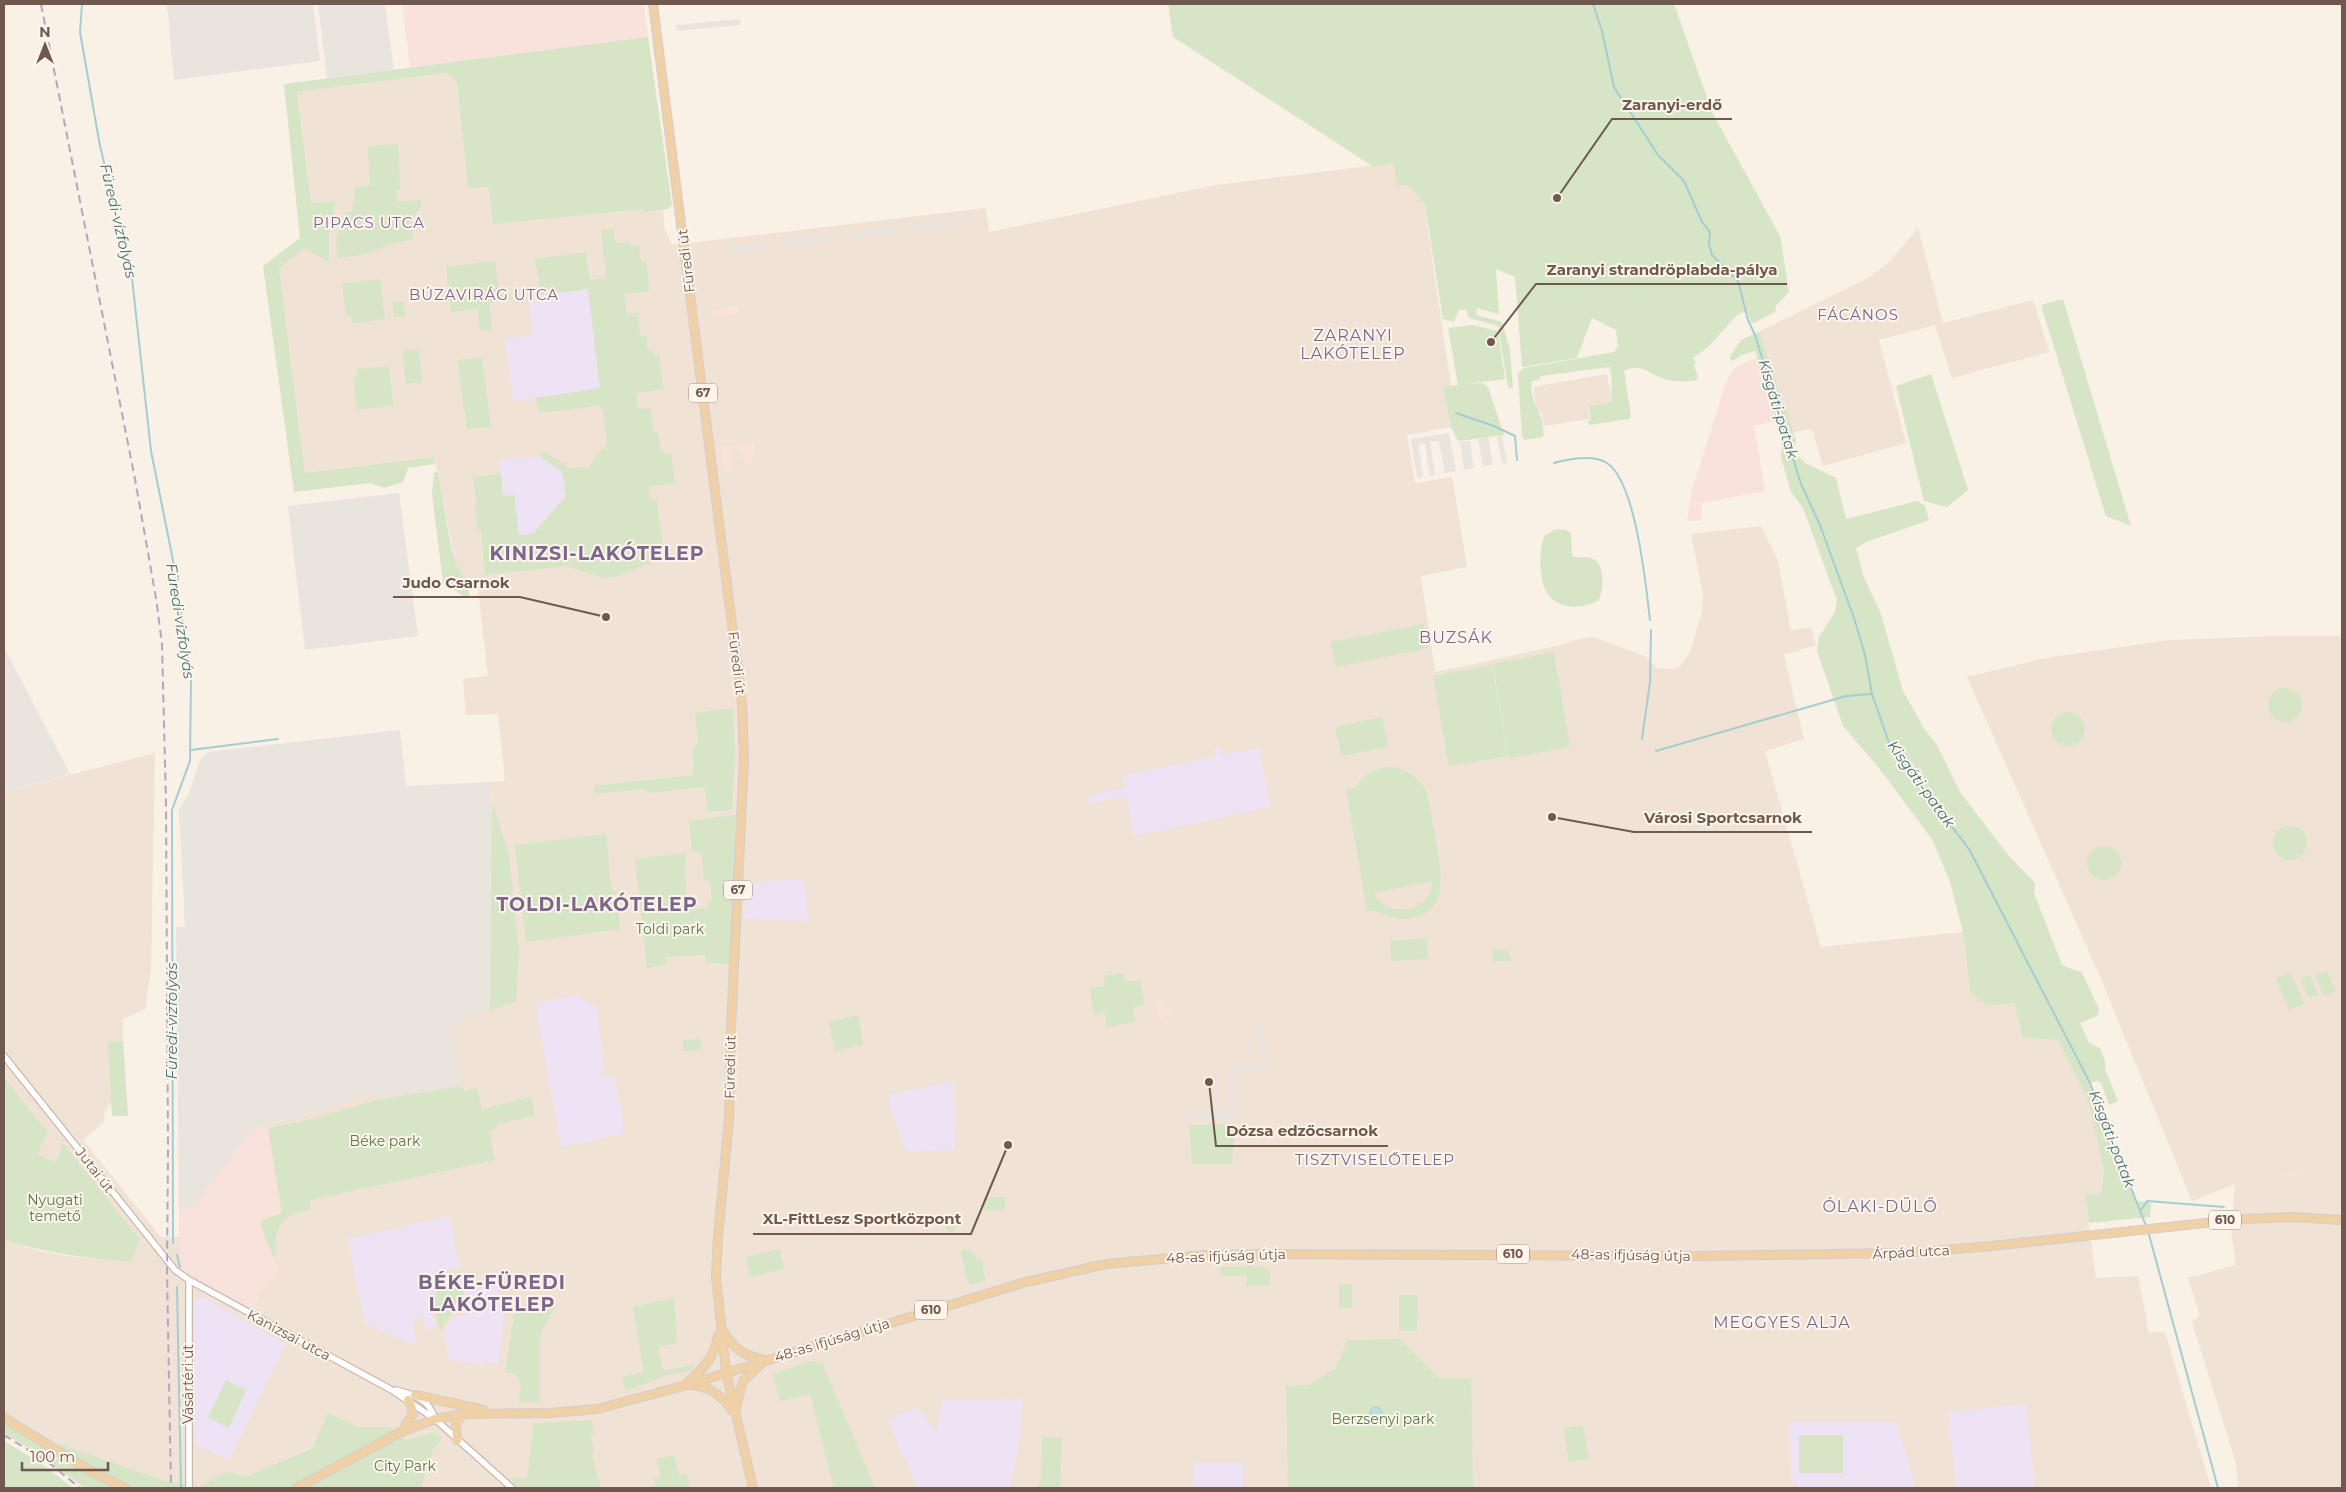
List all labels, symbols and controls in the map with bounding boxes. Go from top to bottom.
north arrow [20,20,70,70]
text: N [39,23,51,41]
callout: Zaranyi-erdő [1612,89,1732,119]
text: Zaranyi-erdő [1622,95,1722,114]
water label: Füredi-vízfolyás [96,162,141,281]
district label: PIPACS UTCA [313,213,425,232]
street label: Füredi út [673,228,699,294]
callout: Zaranyi strandröplabda-pálya [1536,254,1787,284]
text: Zaranyi strandröplabda-pálya [1547,260,1777,279]
district label: BÚZAVIRÁG UTCA [409,285,559,304]
district label: FÁCÁNOS [1817,305,1899,324]
district label: ZARANYI LAKÓTELEP [1300,326,1406,363]
water label: Kisgáti-patak [1754,357,1803,462]
road number: 67 [689,383,717,402]
district label: KINIZSI-LAKÓTELEP [489,541,705,565]
water label: Füredi-vízfolyás [162,562,199,681]
callout: Judo Csarnok [393,567,520,597]
text: Judo Csarnok [401,573,510,592]
district label: BUZSÁK [1419,628,1493,647]
street label: Füredi út [724,630,750,696]
water label: Kisgáti-patak [1883,736,1960,832]
callout: Városi Sportcsarnok [1634,802,1812,832]
text: Városi Sportcsarnok [1643,808,1802,827]
road number: 67 [724,880,752,900]
district label: TOLDI-LAKÓTELEP [496,892,698,916]
park label: Toldi park [636,920,705,938]
water label: Füredi-vízfolyás [162,962,181,1080]
street label: Füredi út [720,1035,740,1099]
water label: Kisgáti-patak [2085,1087,2140,1191]
callout: Dózsa edzőcsarnok [1216,1116,1388,1146]
text: Dózsa edzőcsarnok [1226,1121,1378,1140]
park label: Béke park [350,1132,421,1150]
street label: Jutai út [71,1143,118,1197]
district label: TISZTVISELŐTELEP [1295,1150,1455,1169]
park label: Nyugati temető [27,1191,83,1225]
district label: ÓLAKI-DŰLŐ [1822,1196,1938,1216]
callout: XL-FittLesz Sportközpont [753,1204,971,1234]
text: XL-FittLesz Sportközpont [763,1209,962,1228]
road number: 610 [2209,1210,2241,1230]
street label: Árpád utca [1872,1241,1950,1263]
road number: 610 [1497,1244,1529,1264]
street label: 48-as ifjúság útja [1166,1245,1286,1267]
street label: 48-as ifjúság útja [1571,1245,1691,1265]
district label: BÉKE-FÜREDI LAKÓTELEP [418,1271,566,1316]
road number: 610 [915,1300,947,1320]
street label: Kanizsai utca [244,1305,334,1365]
district label: MEGGYES ALJA [1713,1313,1851,1332]
street label: 48-as ifjúság útja [772,1314,892,1366]
street label: Vásártéri út [179,1344,197,1424]
park label: Berzsenyi park [1332,1410,1435,1428]
scale bar [22,1440,109,1472]
text: 100 m [30,1447,75,1466]
park label: City Park [374,1457,437,1475]

